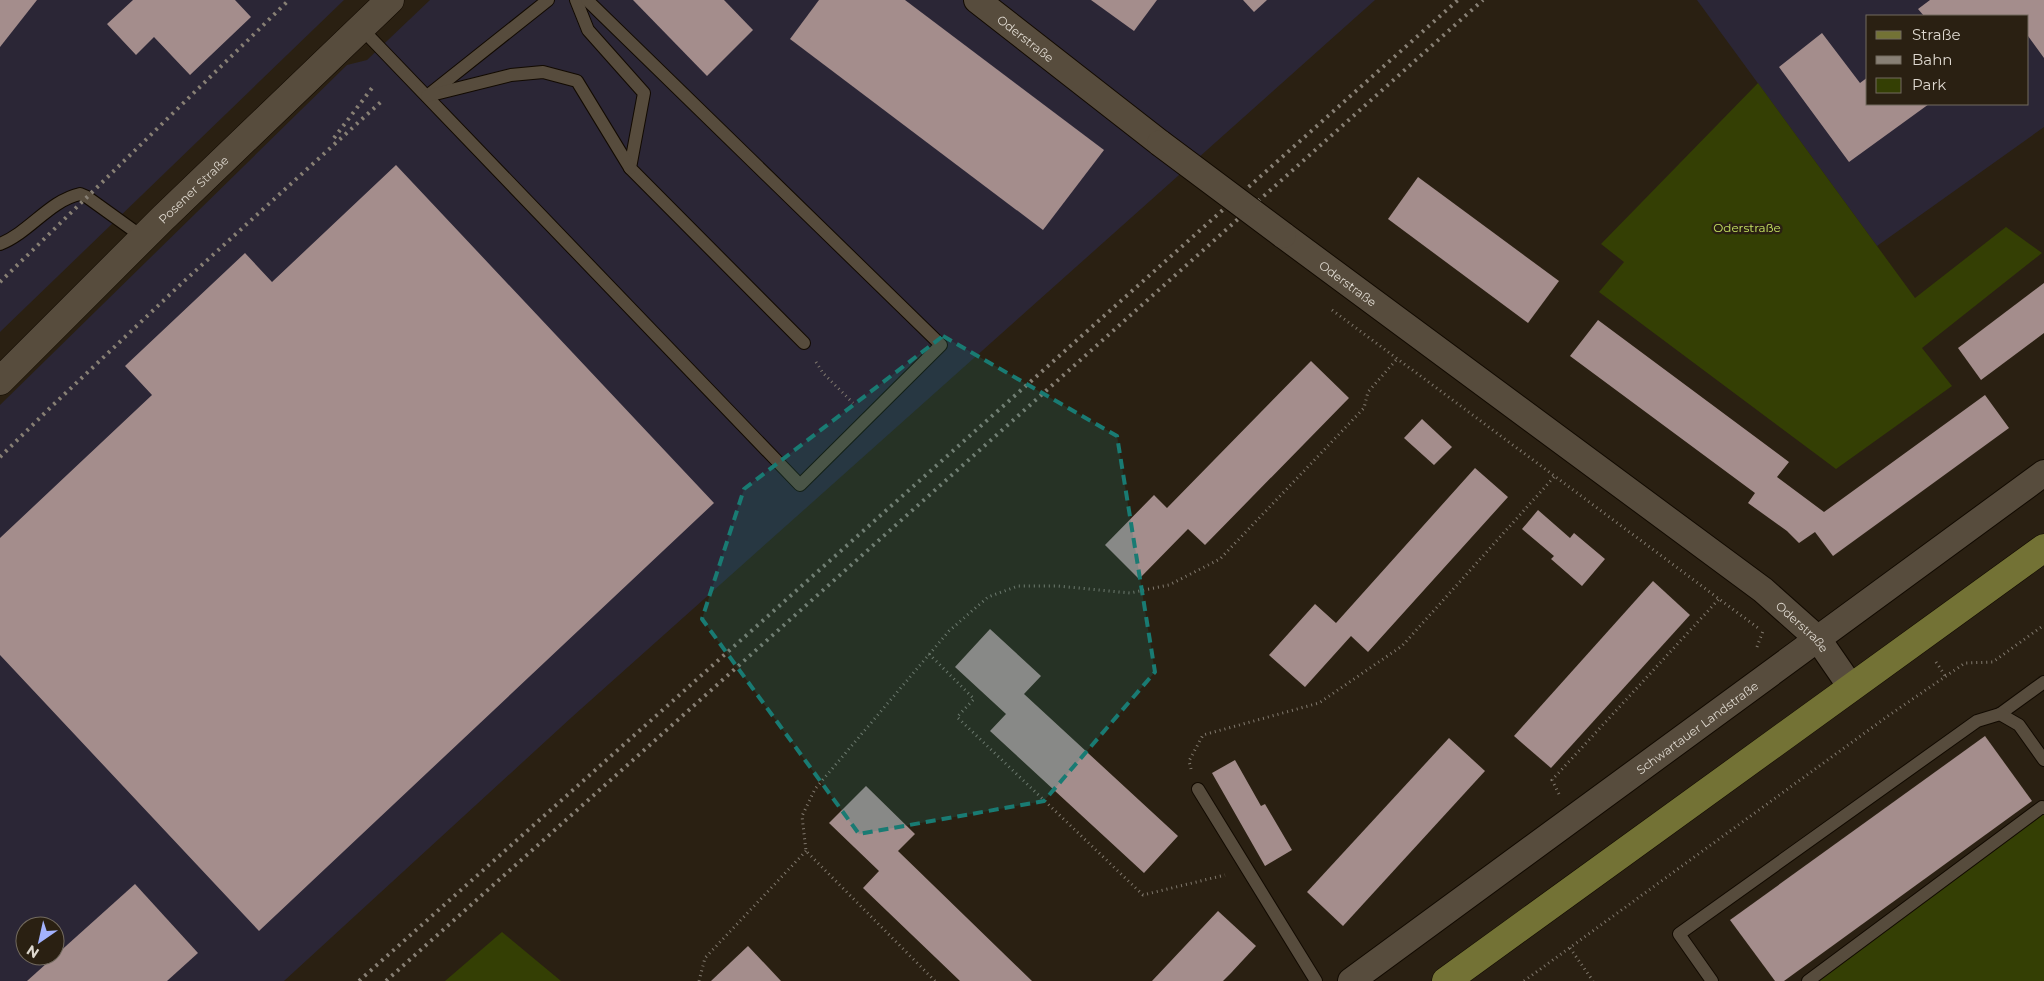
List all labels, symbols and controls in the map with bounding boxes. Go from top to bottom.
street label: Oderstraße [995,11,1057,65]
legend [1866,15,2029,105]
text: Straße [1912,25,1961,44]
text: Bahn [1912,50,1952,69]
text: Park [1912,75,1946,94]
street label: Posener Straße [155,152,231,226]
park label: Oderstraße [1713,220,1781,235]
street label: Oderstraße [1316,257,1380,309]
street label: Oderstraße [1773,598,1832,655]
street label: Schwartauer Landstraße [1633,678,1761,777]
north arrow [15,916,65,966]
text: N [23,941,42,962]

